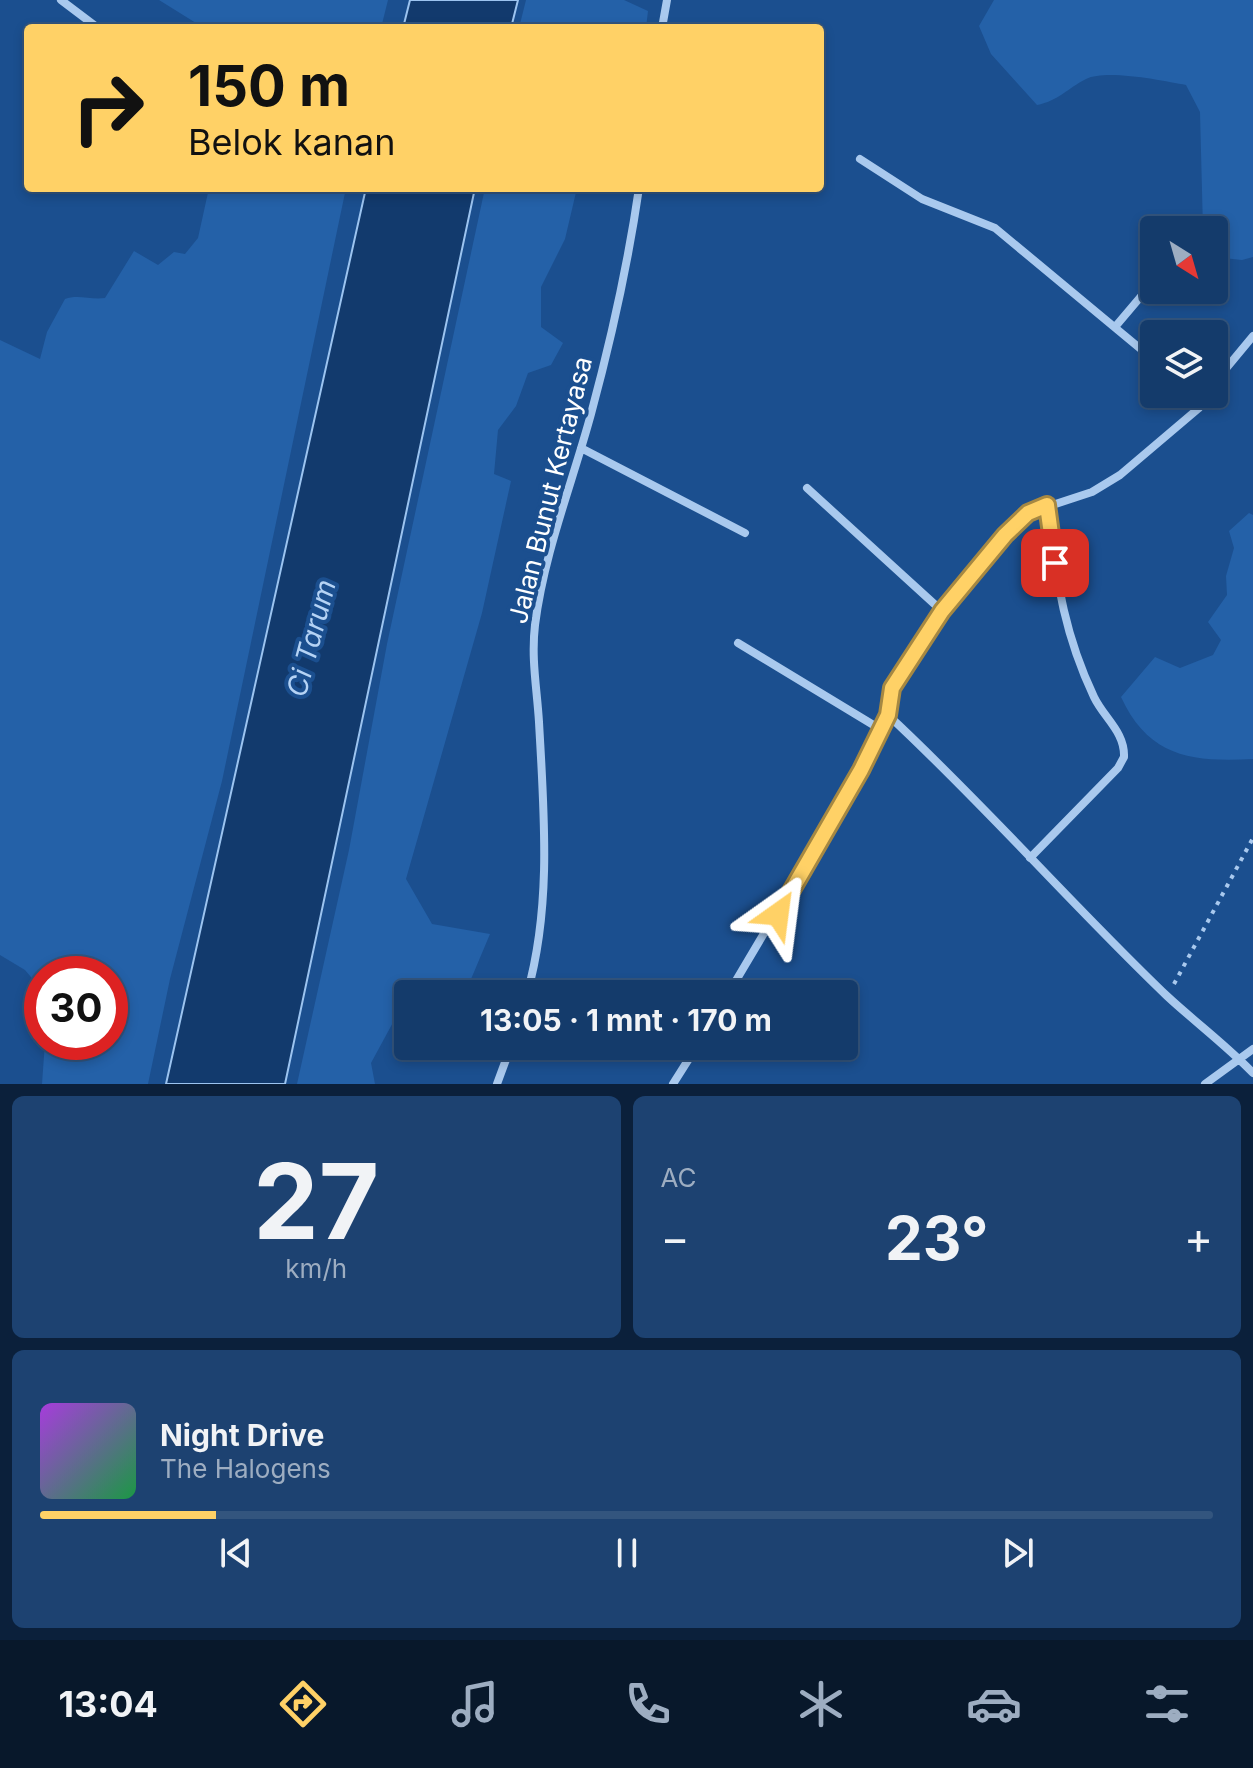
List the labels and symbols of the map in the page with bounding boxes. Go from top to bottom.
north arrow [1140,216,1228,304]
street label: Jalan Bunut Kertayasa [502,353,598,627]
pin [1021,529,1089,597]
water label: Ci Tarum [279,576,343,700]
position arrow [736,872,820,956]
speed limit sign: 30 [24,956,128,1060]

